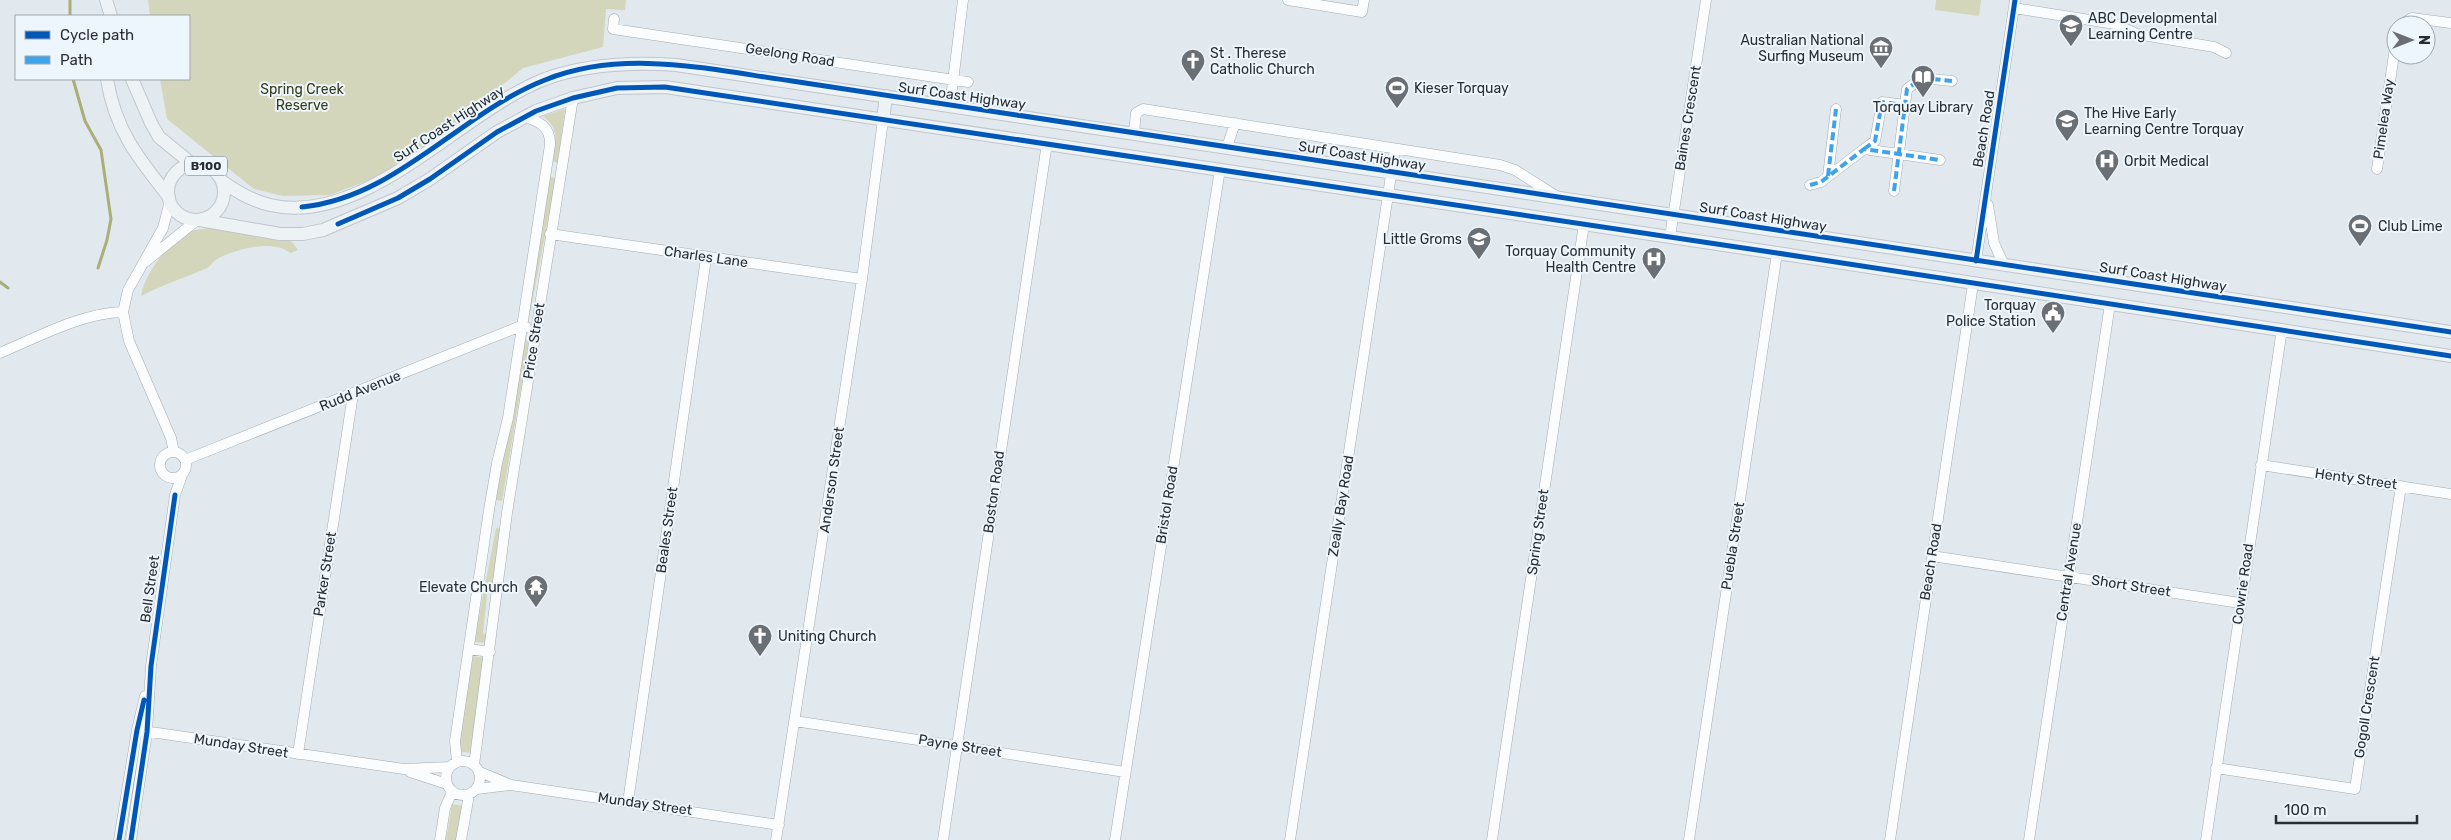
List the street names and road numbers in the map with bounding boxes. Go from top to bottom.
street label: Geelong Road [744,40,836,70]
street label: Baines Crescent [1671,64,1705,172]
street label: Pimelea Way [2370,77,2398,160]
street label: Surf Coast Highway [897,79,1027,113]
street label: Surf Coast Highway [390,82,508,166]
street label: Beach Road [1970,89,1998,169]
street label: Surf Coast Highway [1297,138,1427,174]
road number: B100 [185,157,227,176]
street label: Surf Coast Highway [1698,199,1828,235]
street label: Charles Lane [663,243,749,271]
street label: Surf Coast Highway [2098,259,2228,295]
street label: Price Street [520,301,549,380]
street label: Rudd Avenue [317,367,403,415]
street label: Anderson Street [816,425,848,534]
street label: Boston Road [980,450,1008,534]
street label: Zeally Bay Road [1325,454,1357,558]
street label: Bristol Road [1152,465,1182,545]
street label: Henty Street [2314,465,2399,493]
street label: Beales Street [653,485,682,574]
street label: Spring Street [1524,487,1553,576]
street label: Puebla Street [1718,500,1748,591]
street label: Central Avenue [2053,521,2085,622]
street label: Beach Road [1917,522,1945,602]
street label: Parker Street [310,530,340,618]
street label: Cowrie Road [2229,542,2257,626]
street label: Bell Street [137,554,163,624]
street label: Short Street [2090,571,2172,601]
street label: Gogoll Crescent [2351,654,2384,759]
street label: Munday Street [193,730,290,762]
street label: Payne Street [917,731,1004,761]
street label: Munday Street [597,789,694,819]

